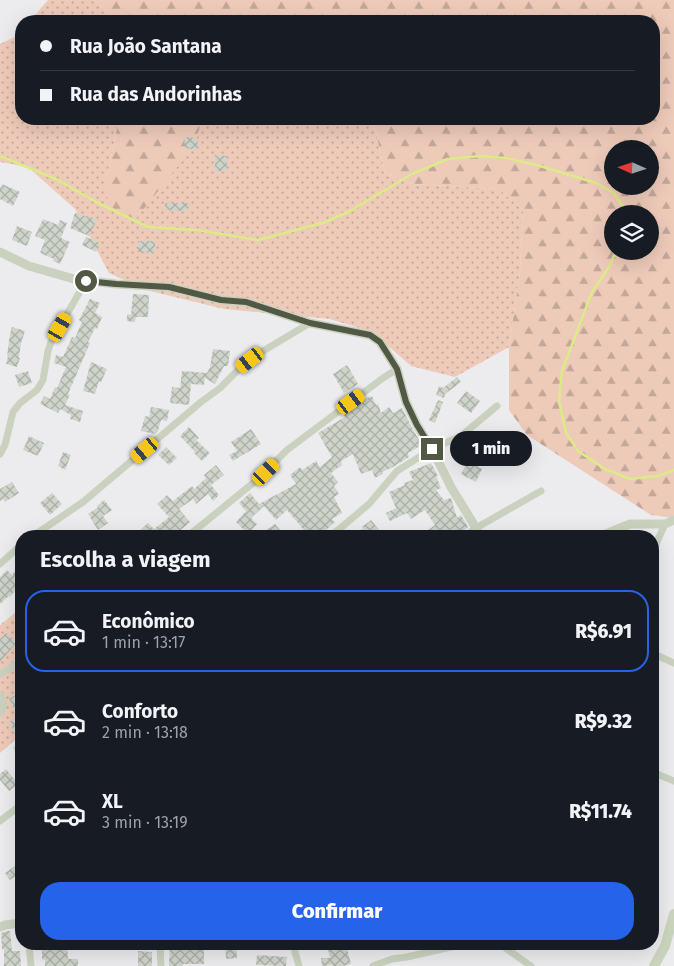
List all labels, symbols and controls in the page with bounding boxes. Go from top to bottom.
text: Rua João Santana [70,35,222,58]
text: Rua das Andorinhas [70,83,242,106]
north arrow [604,140,659,195]
map controls [604,140,659,260]
button: layers [604,205,659,260]
route start [75,270,97,292]
car [46,310,73,344]
car [233,345,266,375]
car [334,387,367,417]
callout: 1 min [450,432,532,466]
car [128,435,161,465]
route end [421,438,443,460]
text: 1 min [472,439,510,458]
car [249,456,282,488]
text: Escolha a viagem [40,546,211,573]
icon: car [42,609,87,654]
text: Econômico [102,610,195,633]
text: R$6.91 [575,620,632,643]
text: 1 min · 13:17 [102,633,185,652]
icon: car [42,699,87,744]
text: Conforto [102,700,178,723]
text: R$9.32 [575,710,632,733]
text: 2 min · 13:18 [102,723,188,742]
icon: car [42,789,87,834]
text: XL [102,790,123,813]
text: R$11.74 [569,800,632,823]
text: 3 min · 13:19 [102,813,188,832]
button: Confirmar [40,882,634,940]

